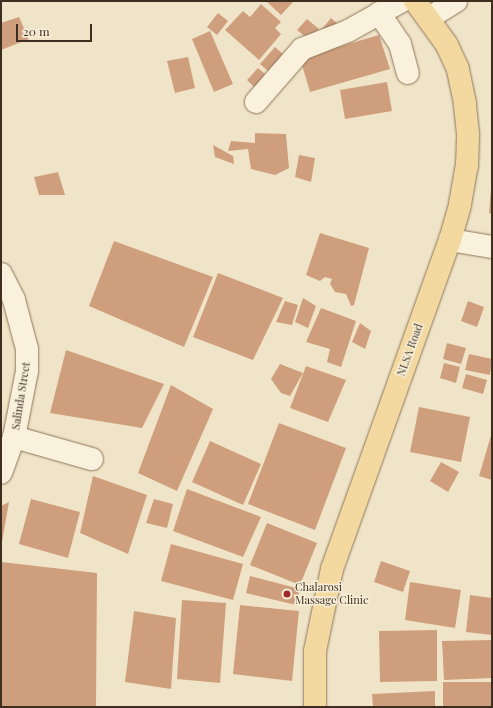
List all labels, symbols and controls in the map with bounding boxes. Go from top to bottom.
scale bar [18,16,94,42]
text: 20 m [23,23,50,39]
street label: NLSA Road [394,322,426,378]
street label: Salinda Street [9,361,33,431]
place label: Chalarosi Massage Clinic [295,581,368,607]
marker: Chalarosi Massage Clinic [282,589,292,599]

